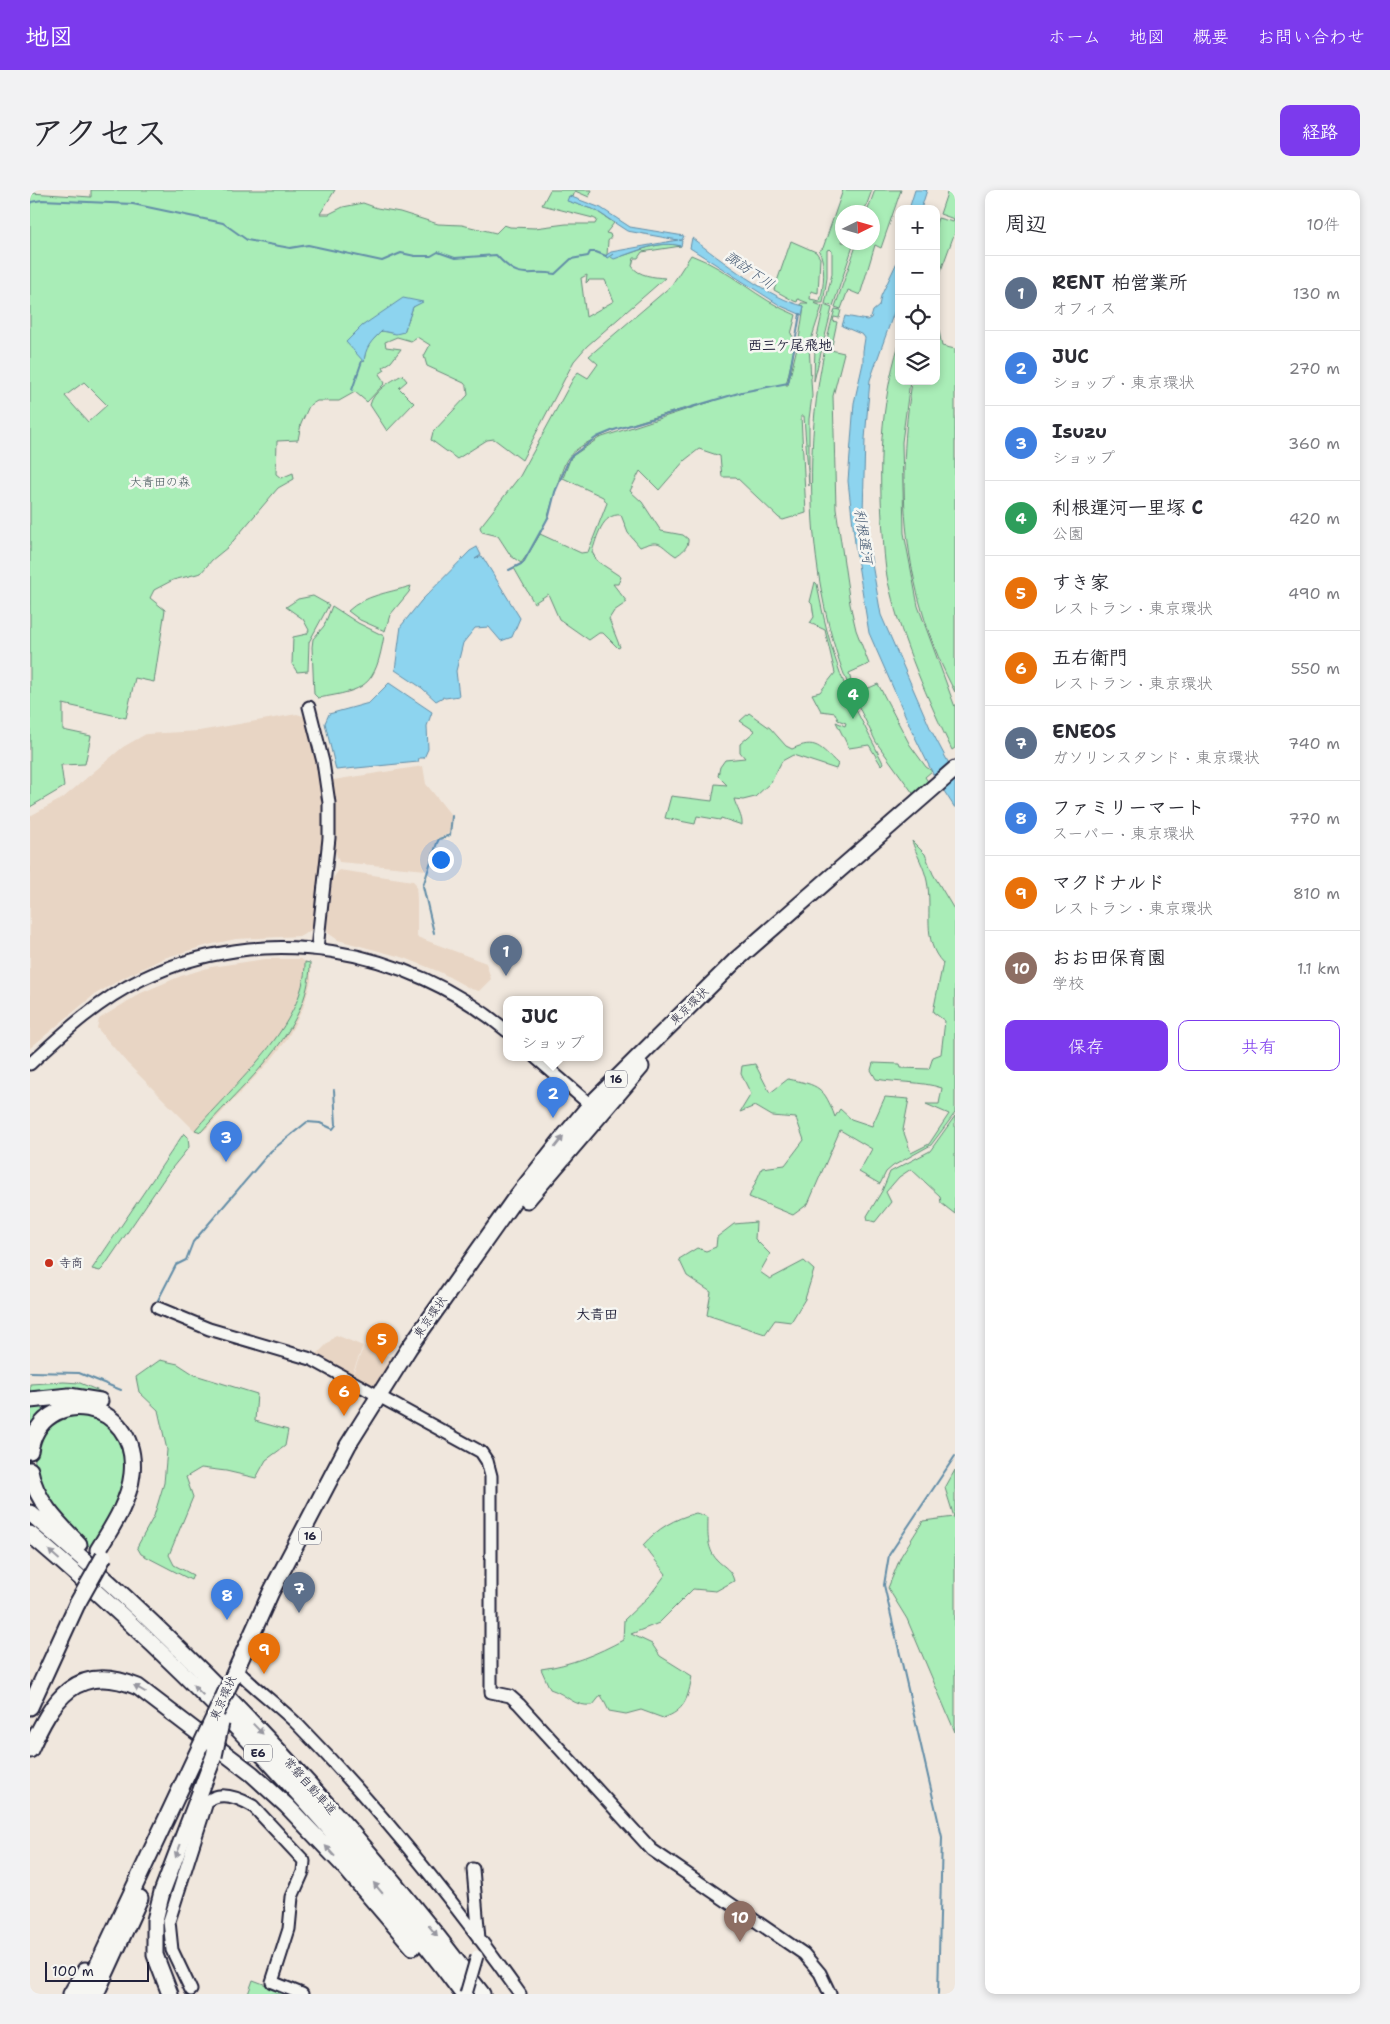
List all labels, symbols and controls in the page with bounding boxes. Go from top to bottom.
text: 地図 [25,21,73,53]
text: ホーム [1048,25,1101,49]
text: 地図 [1129,25,1165,49]
text: 概要 [1193,25,1229,49]
text: お問い合わせ [1257,25,1365,49]
button: 経路 [1280,105,1360,156]
text: アクセス [30,109,168,156]
north arrow [835,205,880,250]
map controls [895,205,940,385]
button: + [895,205,940,250]
text: 周辺 [1005,210,1047,238]
text: 10件 [1307,214,1340,235]
water label: 諏訪下川 [722,247,778,293]
button: − [895,250,940,295]
text: RENT 柏営業所 [1052,270,1187,295]
text: 1 [1017,283,1025,304]
text: 130 m [1293,283,1340,304]
button: locate [895,295,940,340]
text: オフィス [1052,298,1116,319]
district label: 西三ケ尾飛地 [748,336,832,354]
button: layers [895,340,940,385]
text: JUC [1052,344,1089,369]
text: 2 [1015,358,1027,379]
text: 270 m [1289,358,1340,379]
text: ショップ · 東京環状 [1052,372,1195,393]
text: Isuzu [1052,419,1107,444]
text: 3 [1015,433,1027,454]
text: 360 m [1288,433,1340,454]
text: ショップ [1052,447,1115,468]
park label: 大青田の森 [130,474,190,490]
text: 利根運河一里塚 C [1052,495,1203,520]
water label: 利根運河 [851,507,878,567]
text: 4 [1015,508,1027,529]
text: 420 m [1289,508,1340,529]
text: 公園 [1052,523,1084,544]
text: すき家 [1052,570,1109,595]
text: 5 [1016,583,1026,604]
text: 490 m [1288,583,1340,604]
text: レストラン · 東京環状 [1052,598,1213,619]
text: 五右衛門 [1052,645,1128,670]
text: 6 [1015,658,1027,679]
text: 550 m [1291,658,1340,679]
text: レストラン · 東京環状 [1052,673,1213,694]
pin: 4 [837,678,869,719]
text: ENEOS [1052,719,1116,744]
text: 7 [1015,733,1027,754]
text: 740 m [1288,733,1340,754]
text: ガソリンスタンド · 東京環状 [1052,747,1260,768]
text: ファミリーマート [1052,795,1205,820]
text: 8 [1015,808,1027,829]
text: 770 m [1288,808,1340,829]
text: スーパー · 東京環状 [1052,823,1195,844]
your location [428,847,454,873]
text: マクドナルド [1052,870,1165,895]
text: 9 [1015,883,1027,904]
text: 810 m [1293,883,1340,904]
text: レストラン · 東京環状 [1052,898,1213,919]
pin: 1 [490,935,522,976]
text: おお田保育園 [1052,945,1166,970]
text: 10 [1012,958,1030,979]
text: 1.1 km [1297,958,1340,979]
text: 学校 [1052,973,1084,994]
street label: 東京環状 [666,984,712,1028]
popup [503,996,603,1061]
text: JUC [521,1004,558,1029]
button: 保存 [1005,1020,1168,1071]
button: 共有 [1178,1020,1340,1071]
text: ショップ [521,1032,585,1053]
road number: 16 [605,1071,627,1088]
pin: 2 [537,1077,569,1118]
pin: 3 [210,1121,242,1162]
one-way arrow [554,1136,565,1149]
place label: 寺商 [59,1255,83,1271]
marker: 寺商 [43,1257,55,1269]
street label: 東京環状 [410,1293,450,1341]
district label: 大青田 [576,1305,618,1323]
pin: 5 [366,1323,398,1364]
pin: 6 [328,1375,360,1416]
road number: 16 [299,1528,321,1544]
one-way arrow [49,1549,61,1561]
pin: 7 [283,1572,315,1613]
pin: 8 [211,1579,243,1620]
pin: 9 [248,1633,280,1674]
street label: 東京環状 [206,1673,240,1723]
one-way arrow [132,1685,147,1693]
one-way arrow [192,1685,204,1697]
one-way arrow [252,1723,264,1735]
road number: E6 [244,1745,272,1762]
street label: 常磐自動車道 [280,1754,340,1818]
one-way arrow [173,1843,181,1858]
one-way arrow [324,1844,335,1857]
one-way arrow [372,1882,383,1895]
pin: 10 [724,1901,756,1942]
one-way arrow [428,1924,439,1937]
scale bar [45,1959,149,1982]
text: 100 m [52,1962,94,1980]

